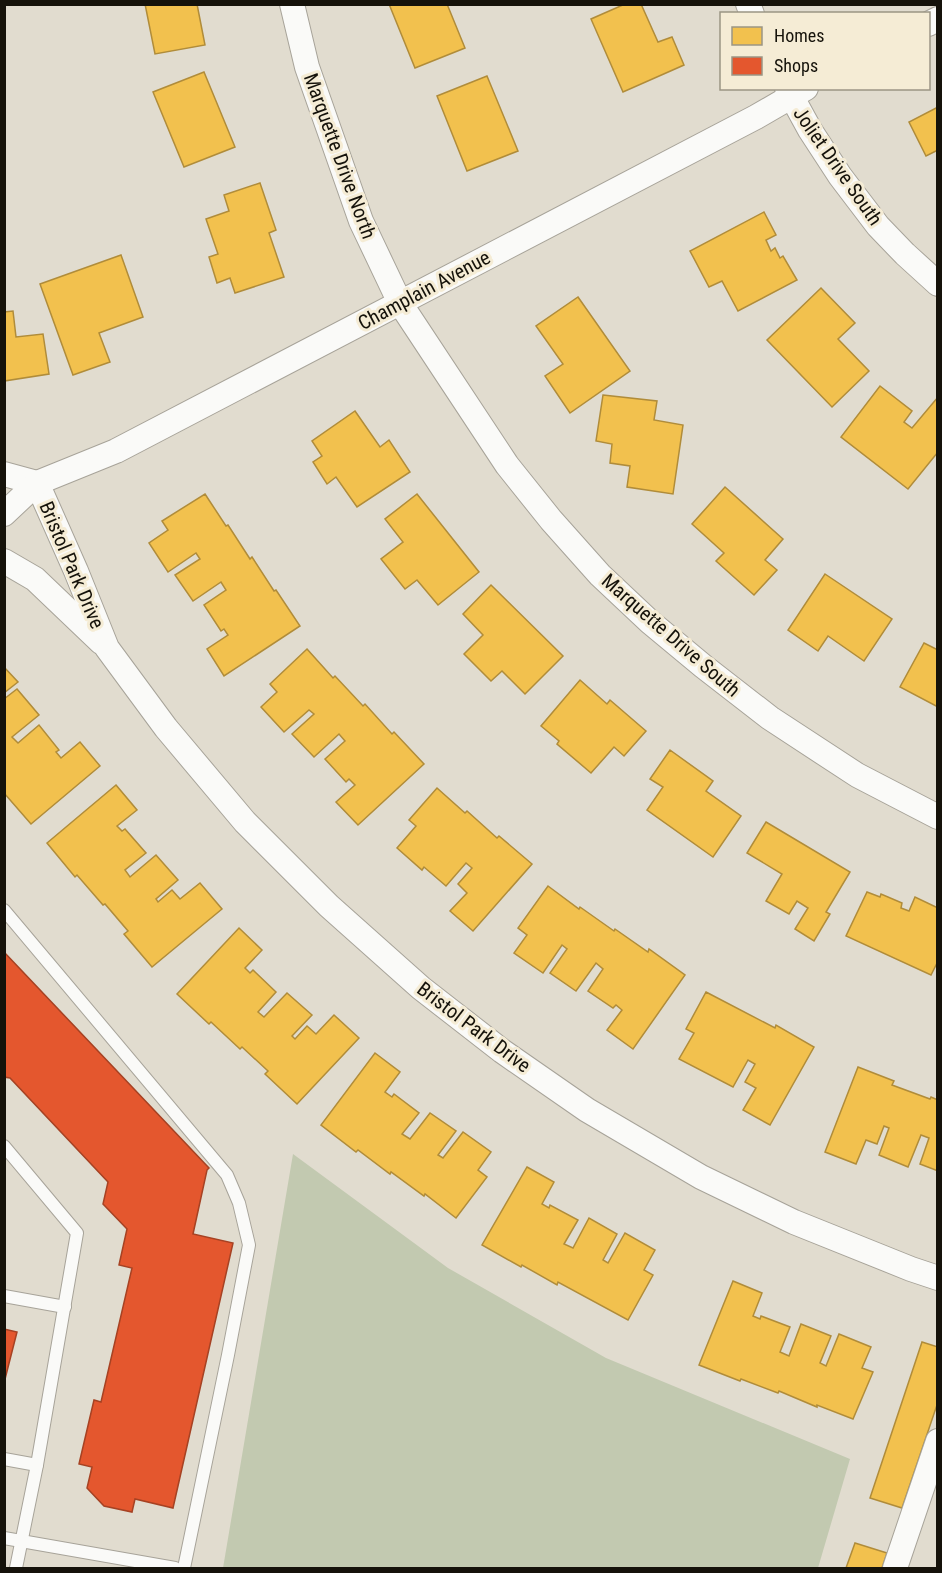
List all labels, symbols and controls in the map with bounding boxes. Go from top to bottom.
legend [720,12,930,90]
text: Homes [774,25,824,46]
text: Shops [774,55,818,76]
street label: Marquette Drive North [299,70,381,242]
street label: Joliet Drive South [788,102,888,230]
street label: Champlain Avenue [354,245,494,335]
street label: Bristol Park Drive [34,498,110,632]
street label: Marquette Drive South [597,568,745,702]
street label: Bristol Park Drive [413,977,535,1077]

